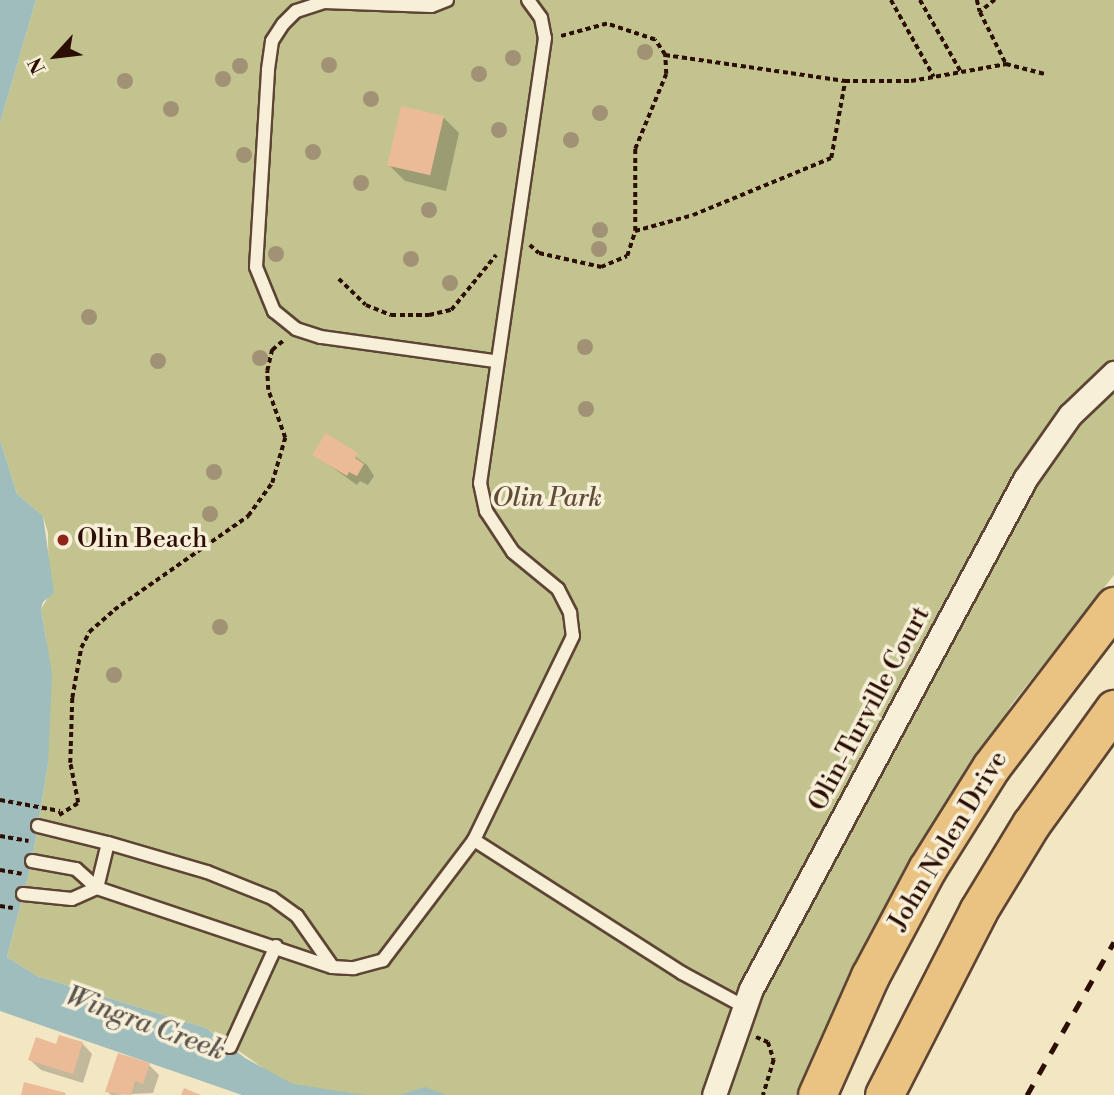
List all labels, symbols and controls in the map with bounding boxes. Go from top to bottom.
north arrow [21,21,91,91]
text: N [23,53,51,78]
park label: Olin Park [492,483,602,515]
place label: Olin Beach [77,524,207,556]
marker: Olin Beach [55,532,71,548]
street label: Olin-Turville Court [803,601,937,817]
street label: John Nolen Drive [883,746,1015,936]
water label: Wingra Creek [61,980,229,1068]

